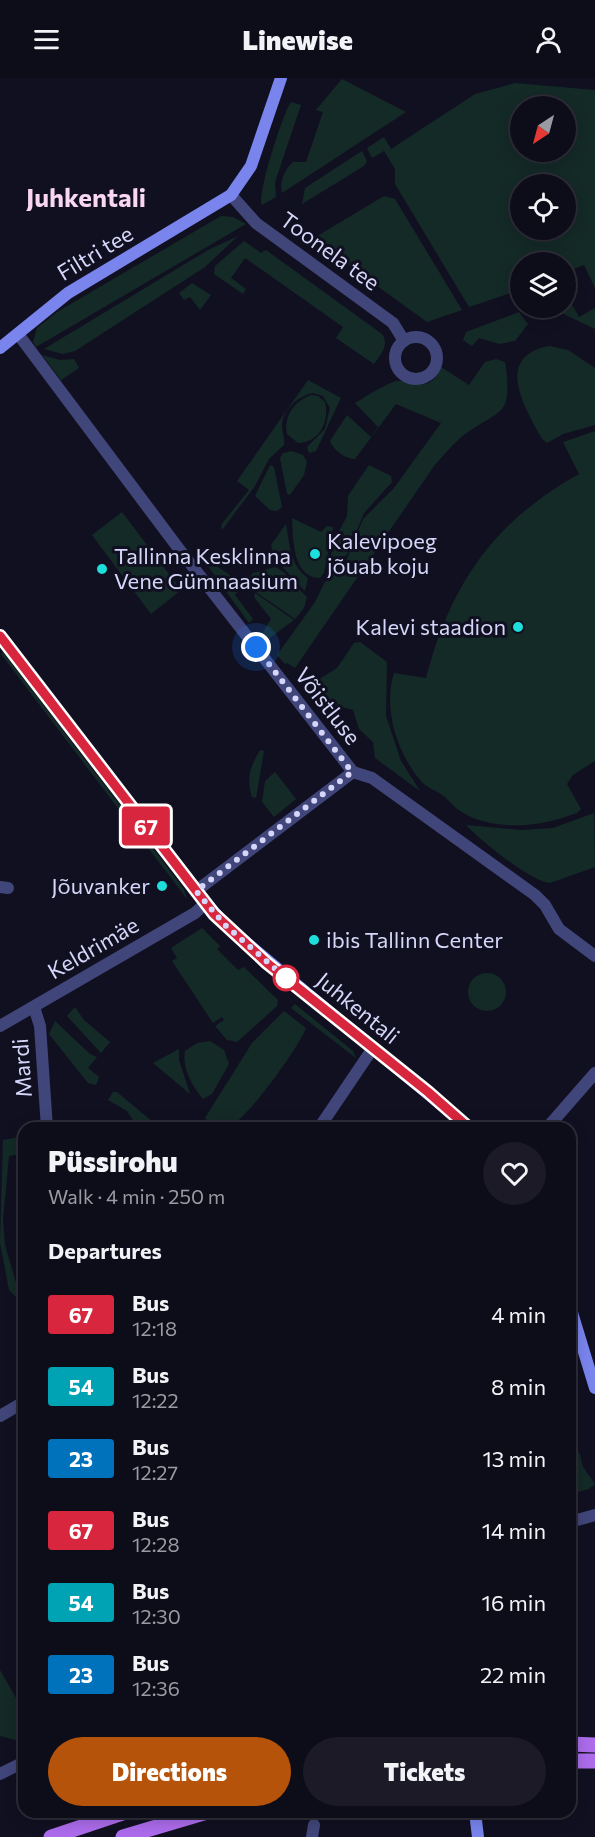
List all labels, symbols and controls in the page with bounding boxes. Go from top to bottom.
icon: menu [30,23,63,56]
text: Linewise [242,23,353,56]
icon: person [532,23,565,56]
north arrow [510,96,576,162]
map controls [510,96,576,318]
button: locate [510,174,576,240]
district label: Juhkentali [26,181,146,212]
street label: Toonela tee [275,205,385,296]
street label: Filtri tee [52,219,138,286]
button: layers [510,252,576,318]
place label: Kalevipoeg jõuab koju [327,527,437,579]
place label: Tallinna Kesklinna Vene Gümnaasium [114,542,298,594]
marker: Kalevipoeg jõuab koju [308,547,322,561]
marker: Tallinna Kesklinna Vene Gümnaasium [95,562,109,576]
place label: Kalevi staadion [356,613,506,640]
marker: Kalevi staadion [511,620,525,634]
your location [241,632,271,662]
street label: Võistluse [290,662,367,750]
line badge: 67 [119,806,173,846]
text: 67 [134,814,158,839]
place label: Jõuvanker [51,872,150,899]
marker: Jõuvanker [155,879,169,893]
street label: Keldrimäe [42,911,143,984]
place label: ibis Tallinn Center [326,926,503,953]
marker: ibis Tallinn Center [307,933,321,947]
unlabelled marker [273,965,299,991]
street label: Juhkentali [311,966,405,1049]
street label: Mardi [6,1038,37,1098]
button: heart [483,1142,546,1205]
text: Püssirohu [48,1144,178,1178]
text: Walk · 4 min · 250 m [48,1184,225,1208]
text: Departures [48,1237,162,1264]
text: Bus [132,1289,169,1316]
text: 4 min [491,1301,546,1328]
text: 67 [69,1302,93,1327]
text: 12:18 [132,1316,177,1340]
text: Bus [132,1361,169,1388]
text: 8 min [491,1373,546,1400]
text: 54 [68,1374,94,1399]
text: 12:22 [132,1388,179,1412]
text: Bus [132,1433,169,1460]
text: 13 min [482,1445,546,1472]
text: 23 [69,1446,93,1471]
text: 12:27 [132,1460,178,1484]
text: Bus [132,1505,169,1532]
text: 14 min [482,1517,546,1544]
text: 67 [69,1518,93,1543]
text: 12:28 [132,1532,180,1556]
text: Bus [132,1577,169,1604]
text: 16 min [482,1589,546,1616]
text: 54 [68,1590,94,1615]
text: 12:30 [132,1604,181,1628]
text: Bus [132,1649,169,1676]
text: 22 min [480,1661,546,1688]
text: 23 [69,1662,93,1687]
text: 12:36 [132,1676,180,1700]
button: Directions [48,1737,291,1806]
button: Tickets [303,1737,546,1806]

